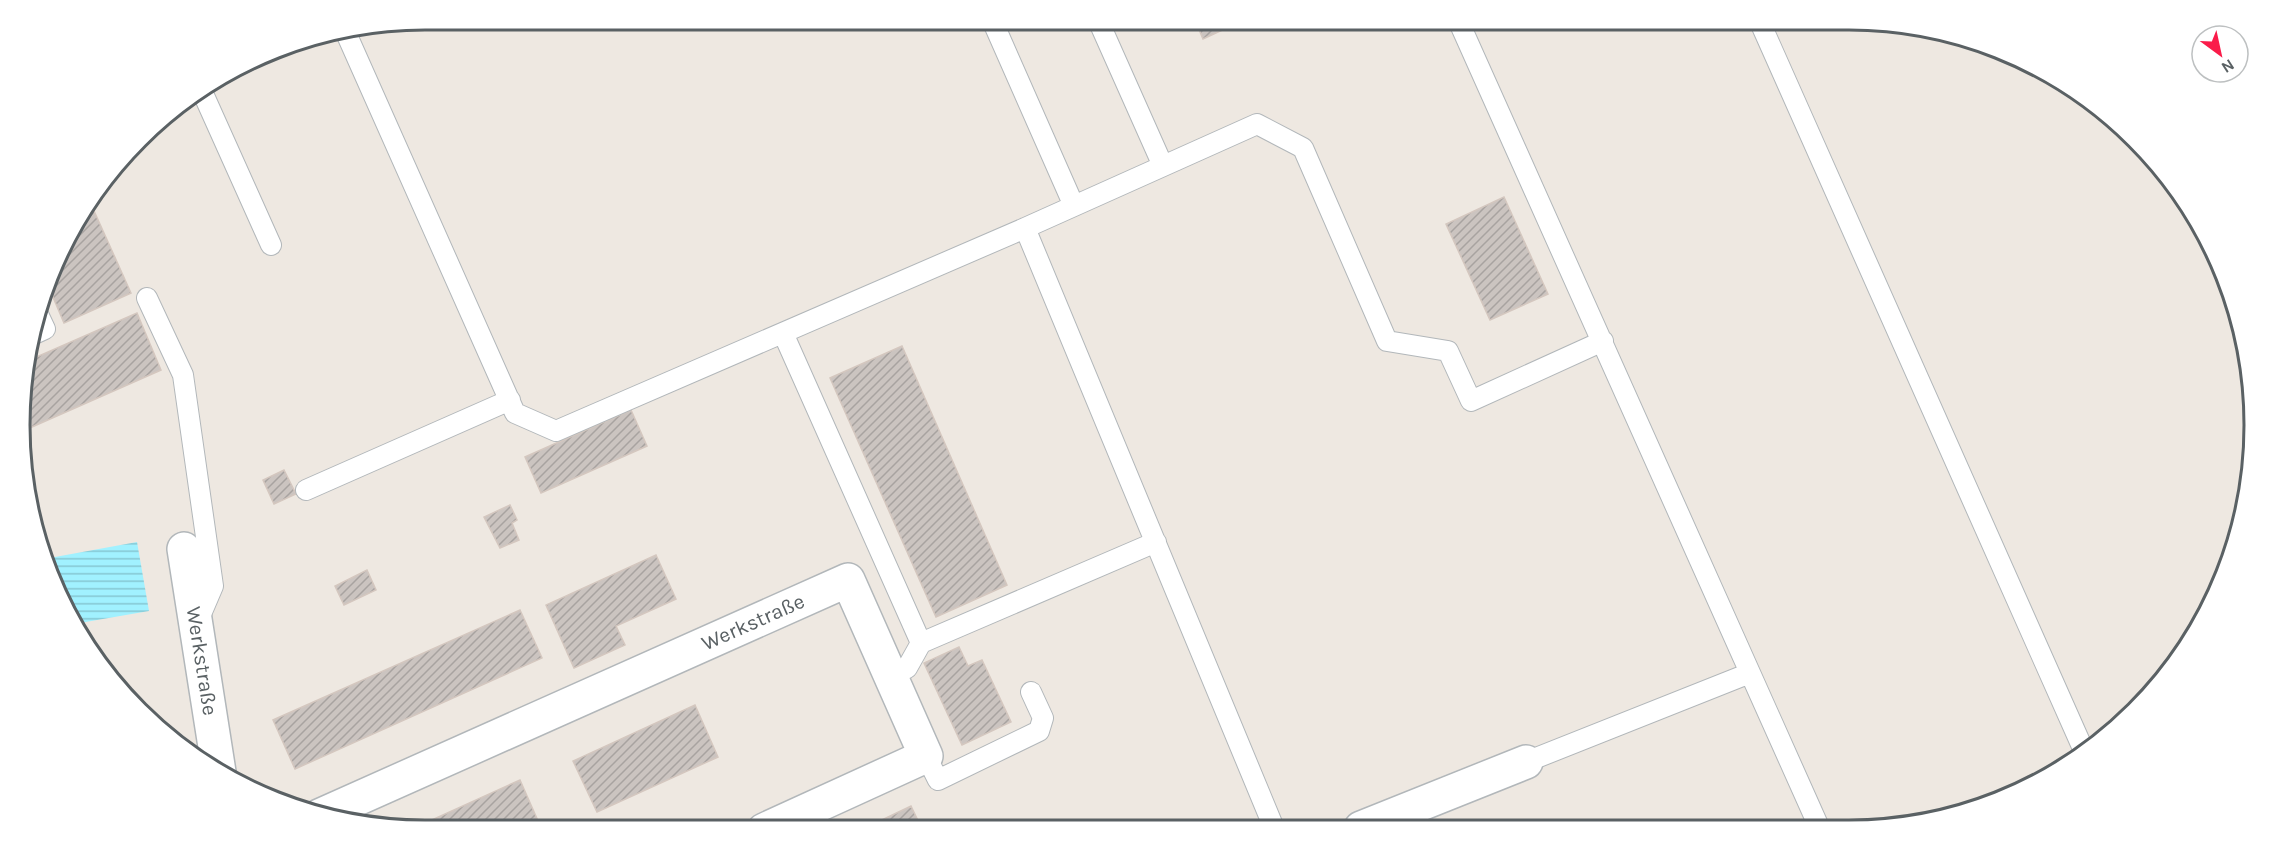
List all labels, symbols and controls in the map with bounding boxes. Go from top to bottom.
north arrow [2190,24,2250,84]
text: N [2218,55,2238,77]
street label: Werkstraße [698,589,808,655]
street label: Werkstraße [182,605,222,717]

